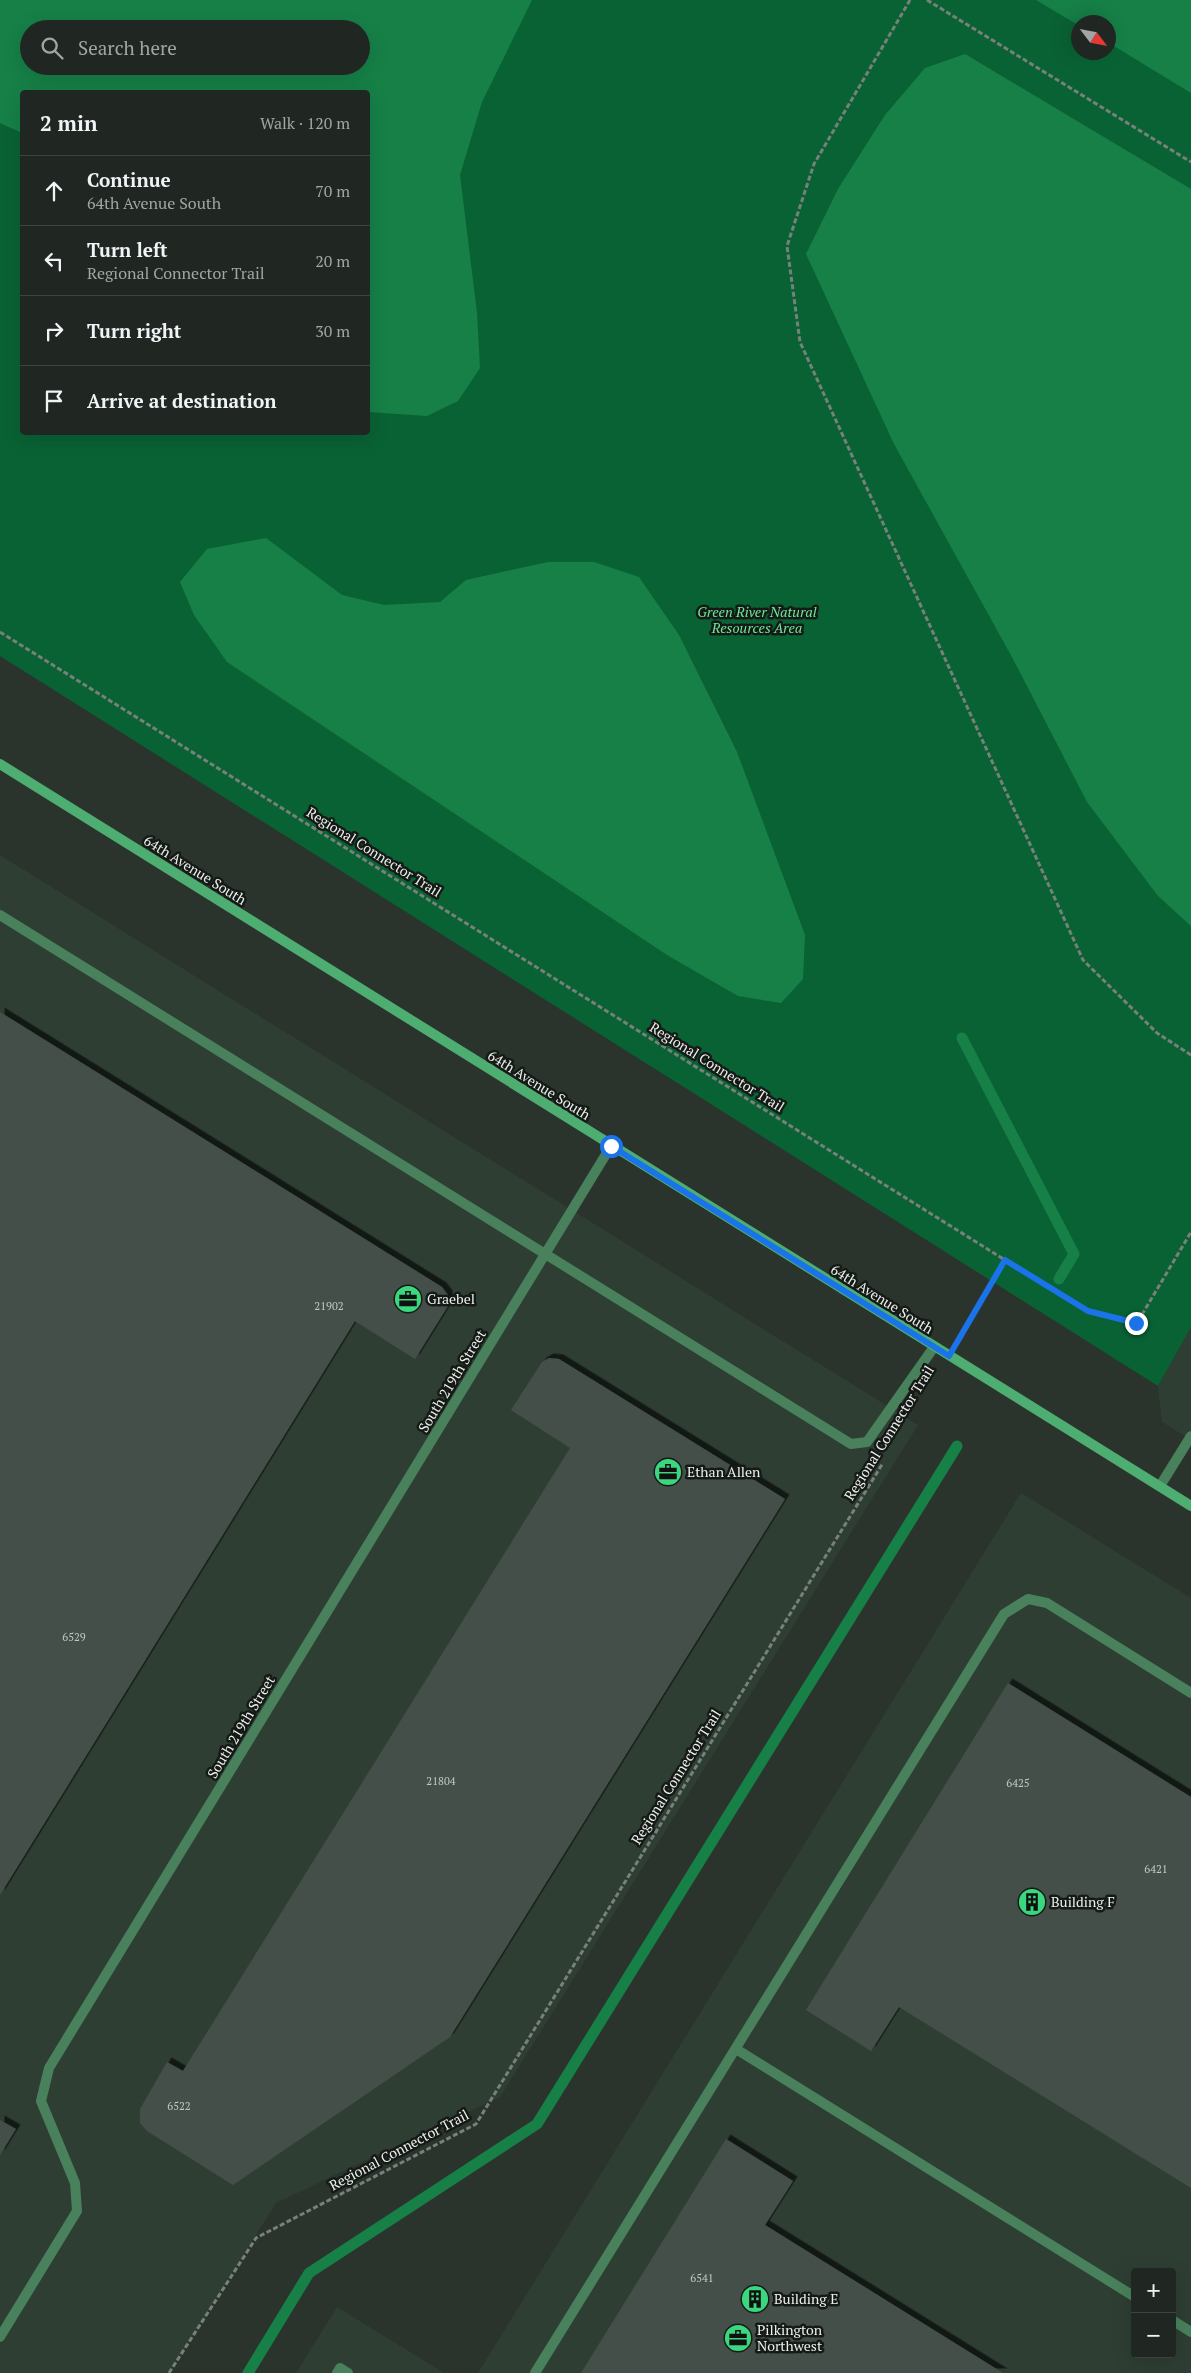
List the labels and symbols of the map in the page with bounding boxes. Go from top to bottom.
north arrow [1071,15,1116,60]
park label: Green River Natural Resources Area [697,602,817,637]
street label: Regional Connector Trail [303,802,445,901]
street label: 64th Avenue South [140,830,250,909]
street label: Regional Connector Trail [646,1017,788,1116]
street label: 64th Avenue South [484,1045,594,1124]
route start [600,1135,623,1158]
street label: 64th Avenue South [827,1259,937,1338]
office icon: Graebel [393,1284,423,1314]
place label: Graebel [427,1289,475,1308]
house number: 21902 [314,1299,344,1313]
route end [1125,1312,1148,1335]
street label: South 219th Street [413,1325,490,1436]
street label: Regional Connector Trail [839,1362,938,1504]
office icon: Ethan Allen [653,1457,683,1487]
place label: Ethan Allen [687,1462,761,1481]
house number: 6529 [62,1630,86,1644]
street label: South 219th Street [202,1671,279,1782]
street label: Regional Connector Trail [626,1706,725,1848]
house number: 21804 [426,1774,456,1788]
house number: 6425 [1006,1776,1030,1790]
house number: 6421 [1144,1862,1168,1876]
building icon: Building F [1017,1887,1047,1917]
place label: Building F [1051,1892,1115,1911]
house number: 6522 [167,2099,191,2113]
street label: Regional Connector Trail [326,2105,472,2194]
house number: 6541 [690,2271,714,2285]
building icon: Building E [740,2284,770,2314]
place label: Building E [774,2289,838,2308]
place label: Pilkington Northwest [757,2320,823,2355]
office icon: Pilkington Northwest [723,2323,753,2353]

